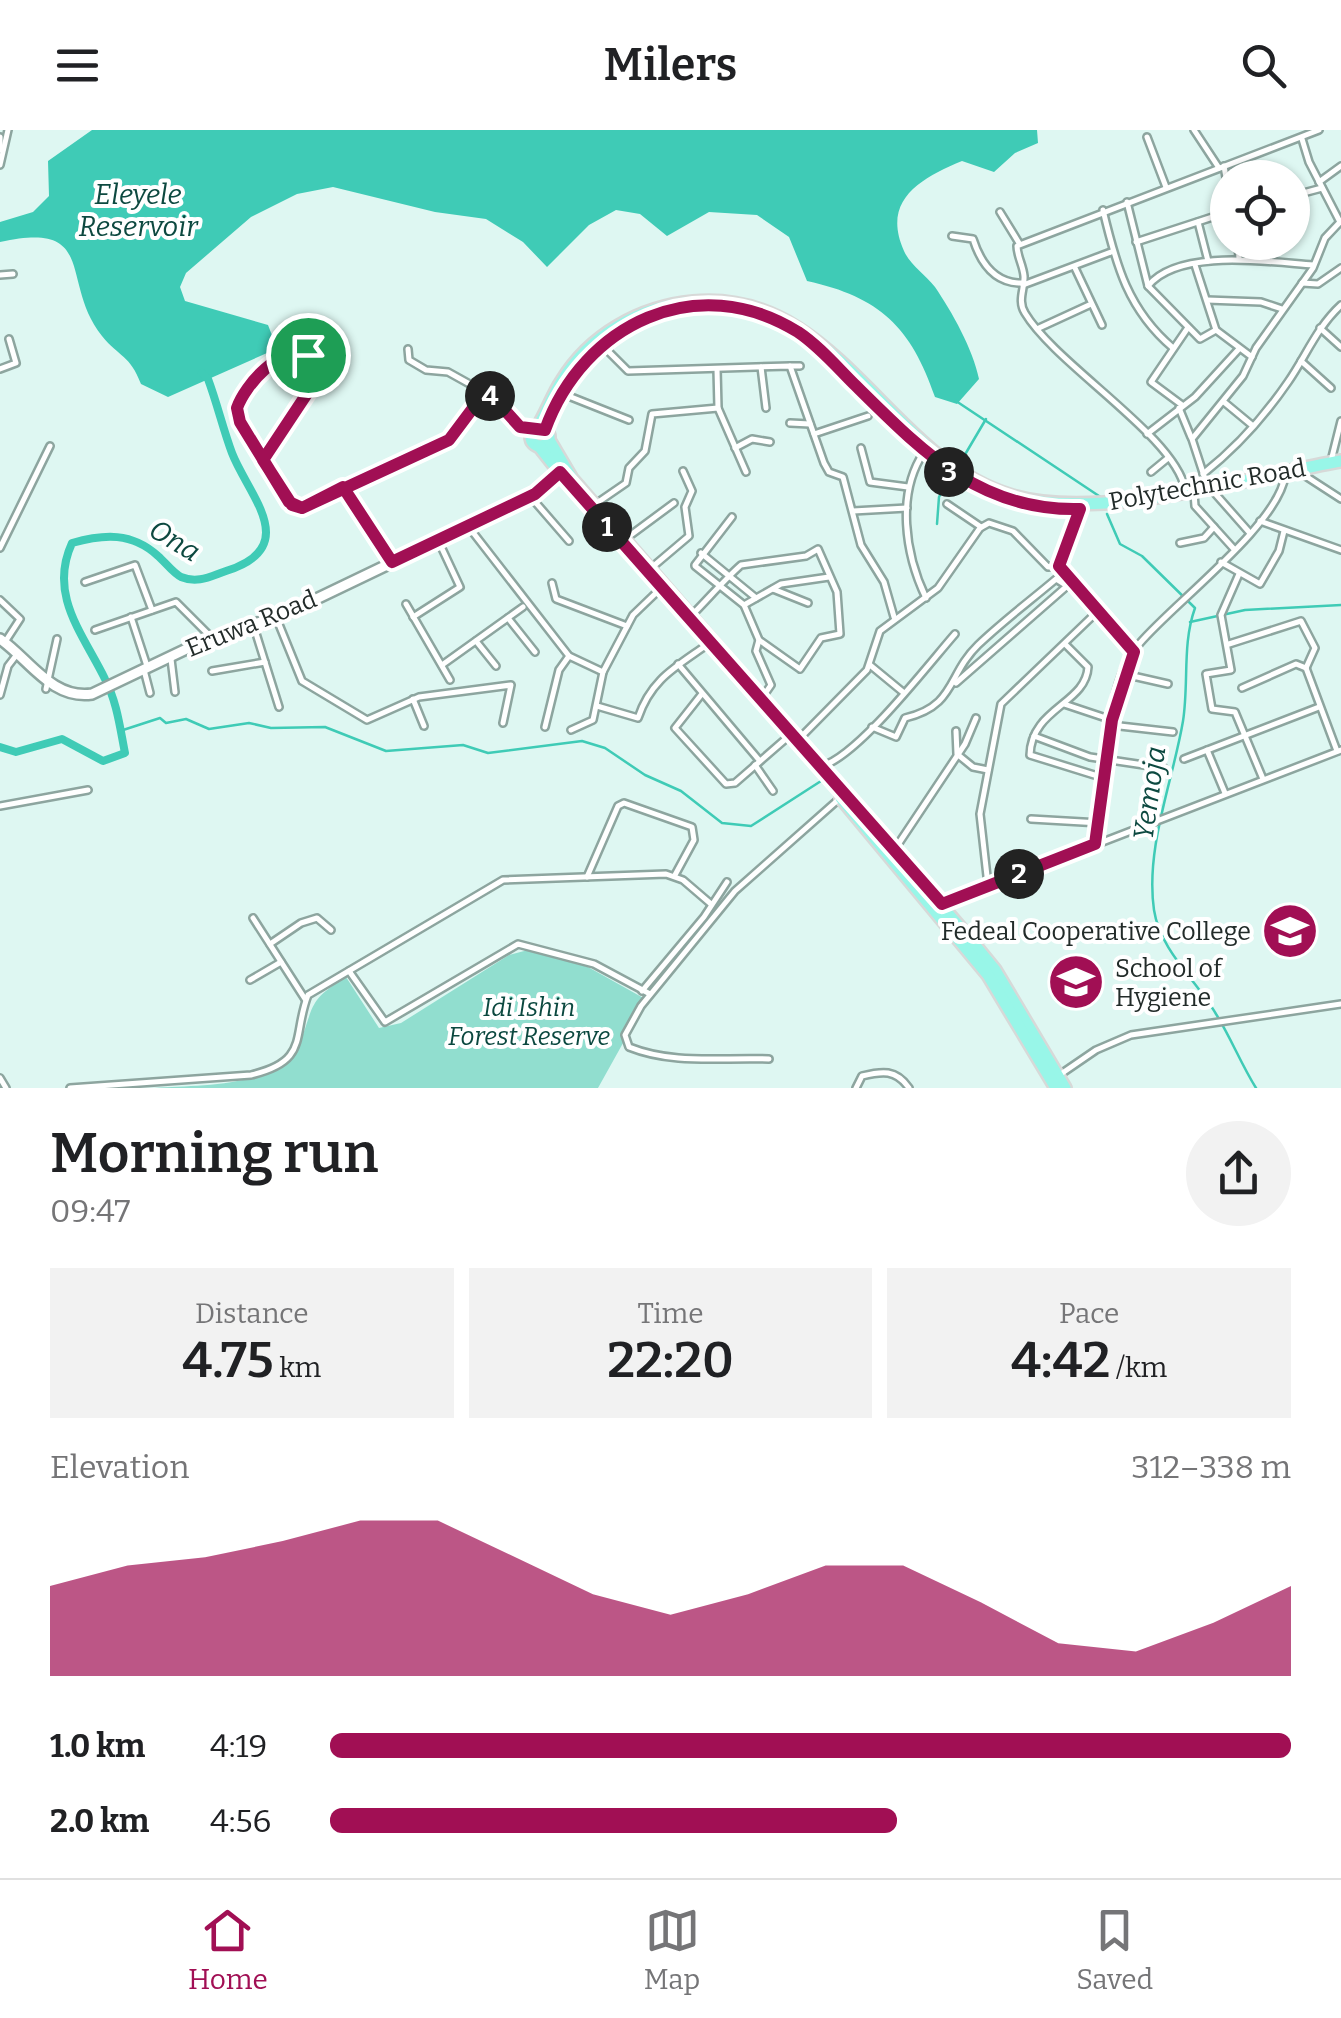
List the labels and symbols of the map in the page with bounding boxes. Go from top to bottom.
water label: Eleyele Reservoir [78,178,199,243]
pin [266,313,351,398]
pin: 4 [465,371,515,421]
pin: 3 [924,447,974,497]
street label: Polytechnic Road [1106,453,1308,517]
pin: 1 [582,502,632,552]
water label: Ona [143,513,206,568]
street label: Eruwa Road [182,584,321,664]
water label: Yemoja [1127,744,1172,842]
pin: 2 [994,849,1044,899]
school or university icon: Fedeal Cooperative College [1260,901,1320,961]
place label: Fedeal Cooperative College [941,917,1251,947]
school or university icon: School of Hygiene [1046,952,1106,1012]
place label: School of Hygiene [1115,954,1224,1013]
park label: Idi Ishin Forest Reserve [448,993,610,1052]

